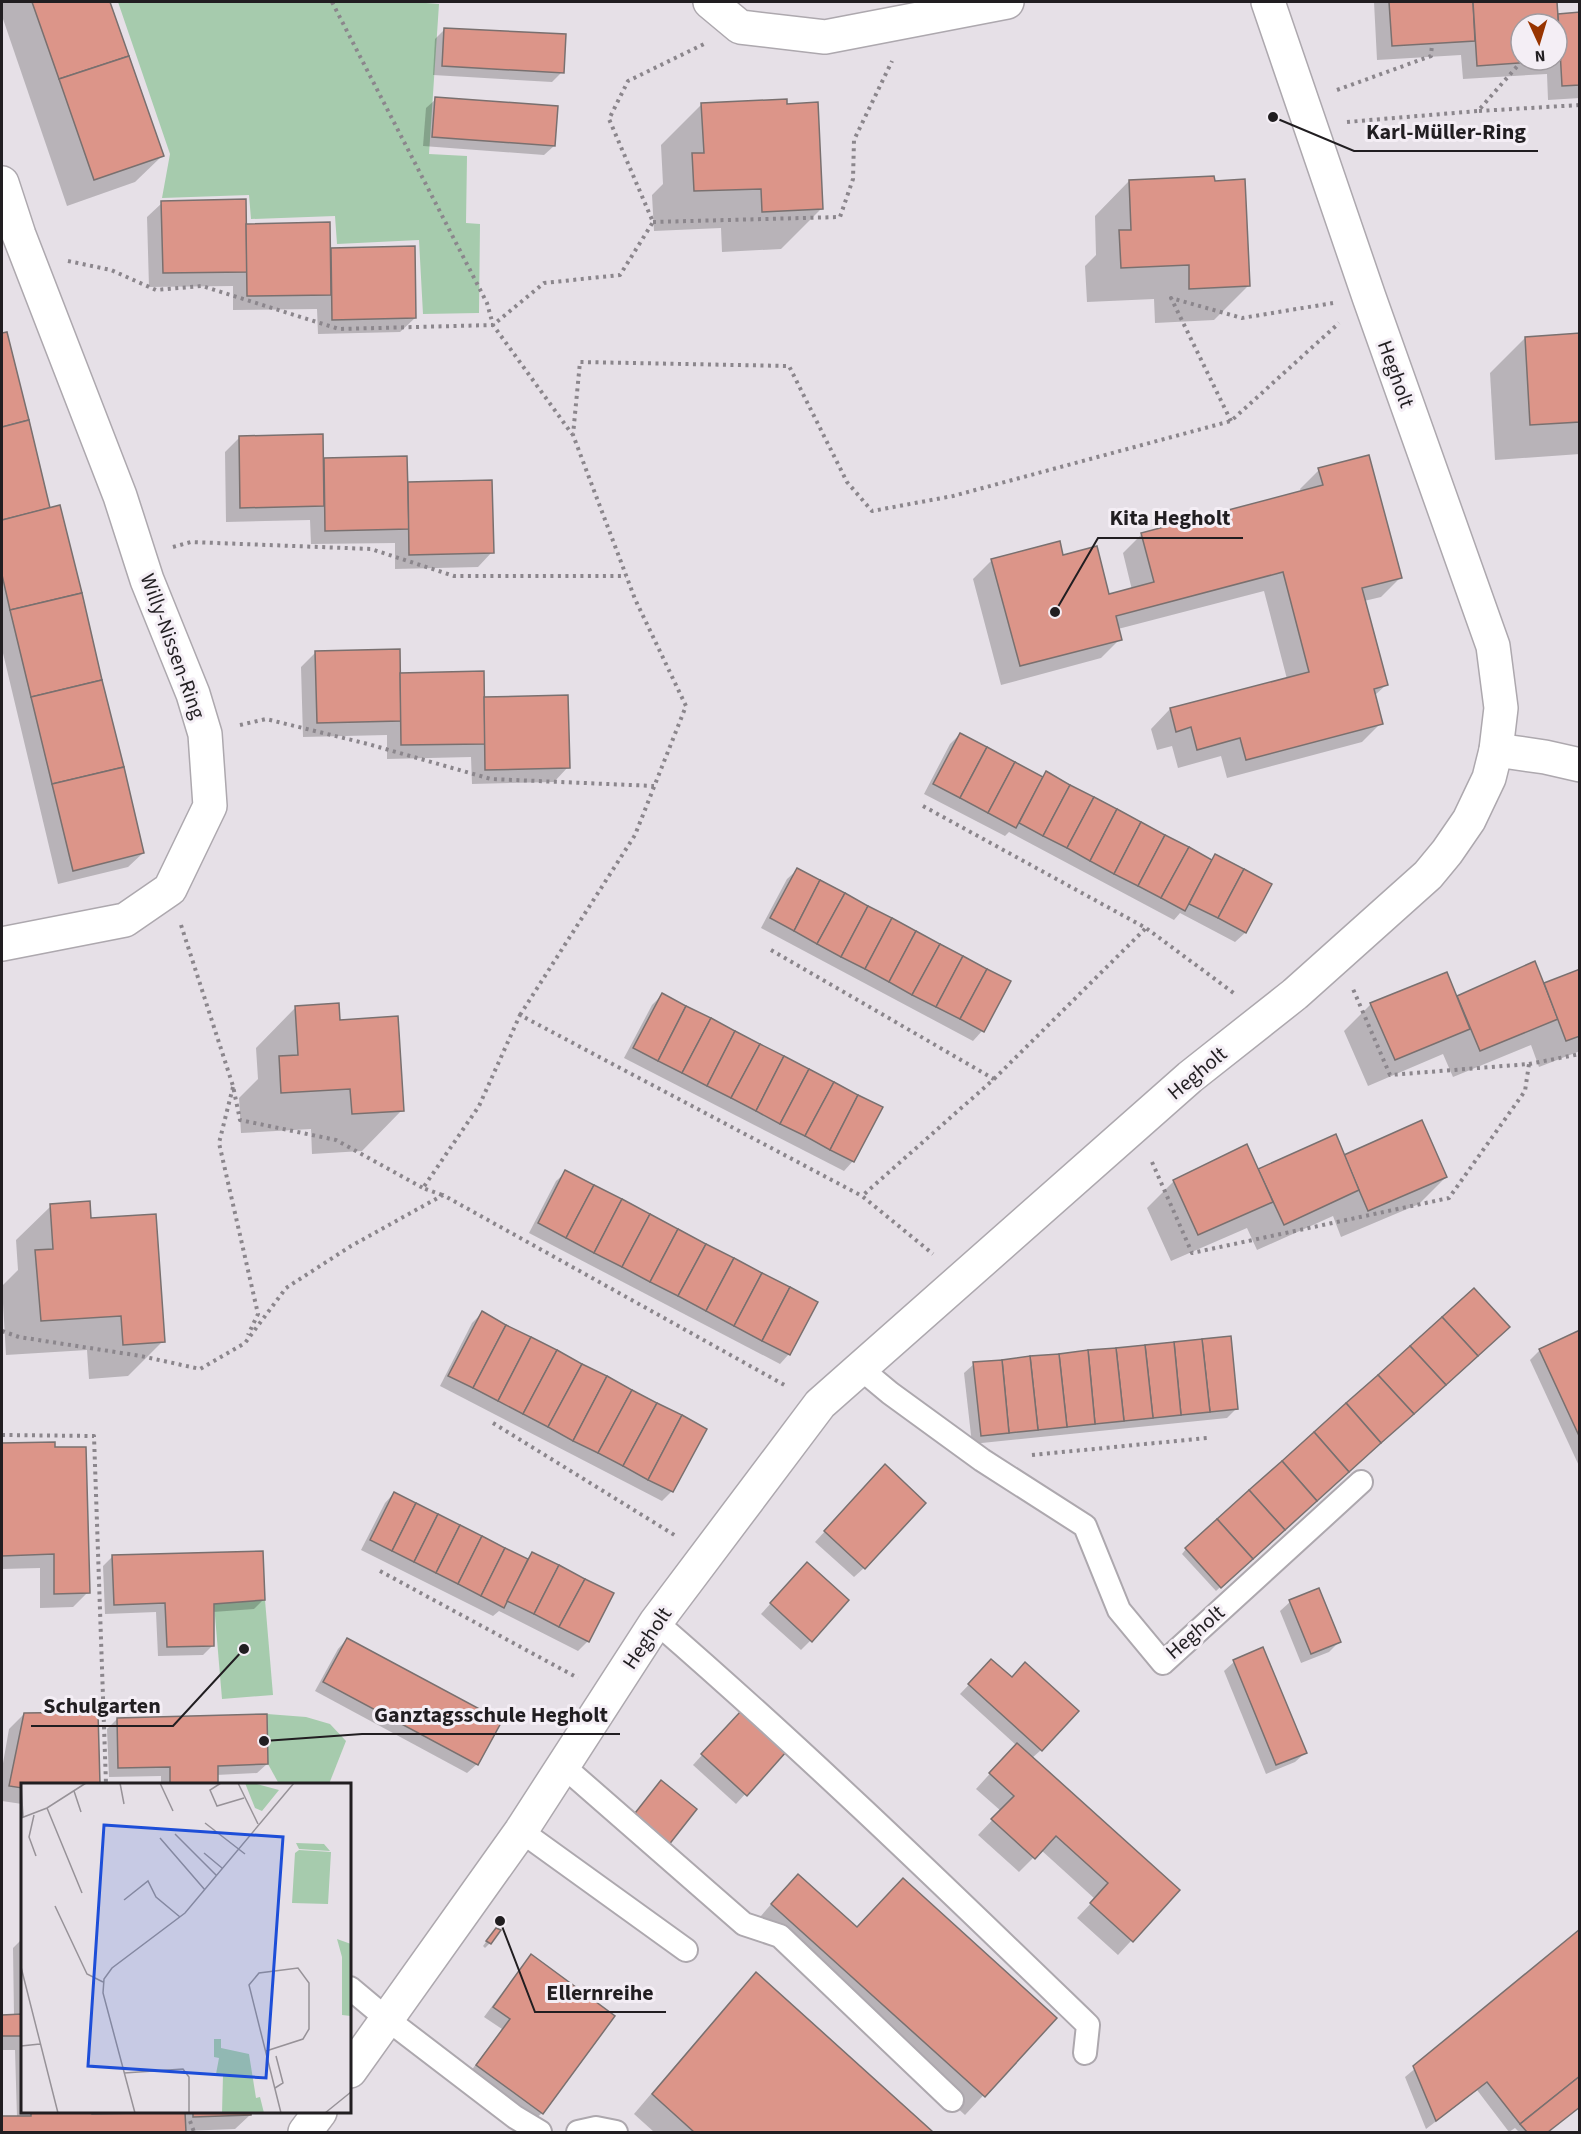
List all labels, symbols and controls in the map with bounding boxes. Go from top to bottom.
north arrow [1509,12,1569,72]
text: N [1534,45,1546,67]
callout: Karl-Müller-Ring [1354,111,1538,151]
text: Karl-Müller-Ring [1366,116,1526,148]
street label: Hegholt [1370,336,1422,412]
callout: Kita Hegholt [1098,498,1243,538]
text: Kita Hegholt [1110,502,1231,534]
street label: Willy-Nissen-Ring [133,569,213,723]
street label: Hegholt [1161,1039,1233,1107]
street label: Hegholt [1159,1598,1231,1666]
street label: Hegholt [615,1601,679,1675]
callout: Schulgarten [31,1686,173,1726]
text: Schulgarten [43,1690,161,1722]
callout: Ganztagsschule Hegholt [362,1694,620,1734]
text: Ganztagsschule Hegholt [374,1699,608,1731]
inset map [21,1783,351,2113]
callout: Ellernreihe [535,1972,666,2012]
text: Ellernreihe [546,1977,654,2009]

